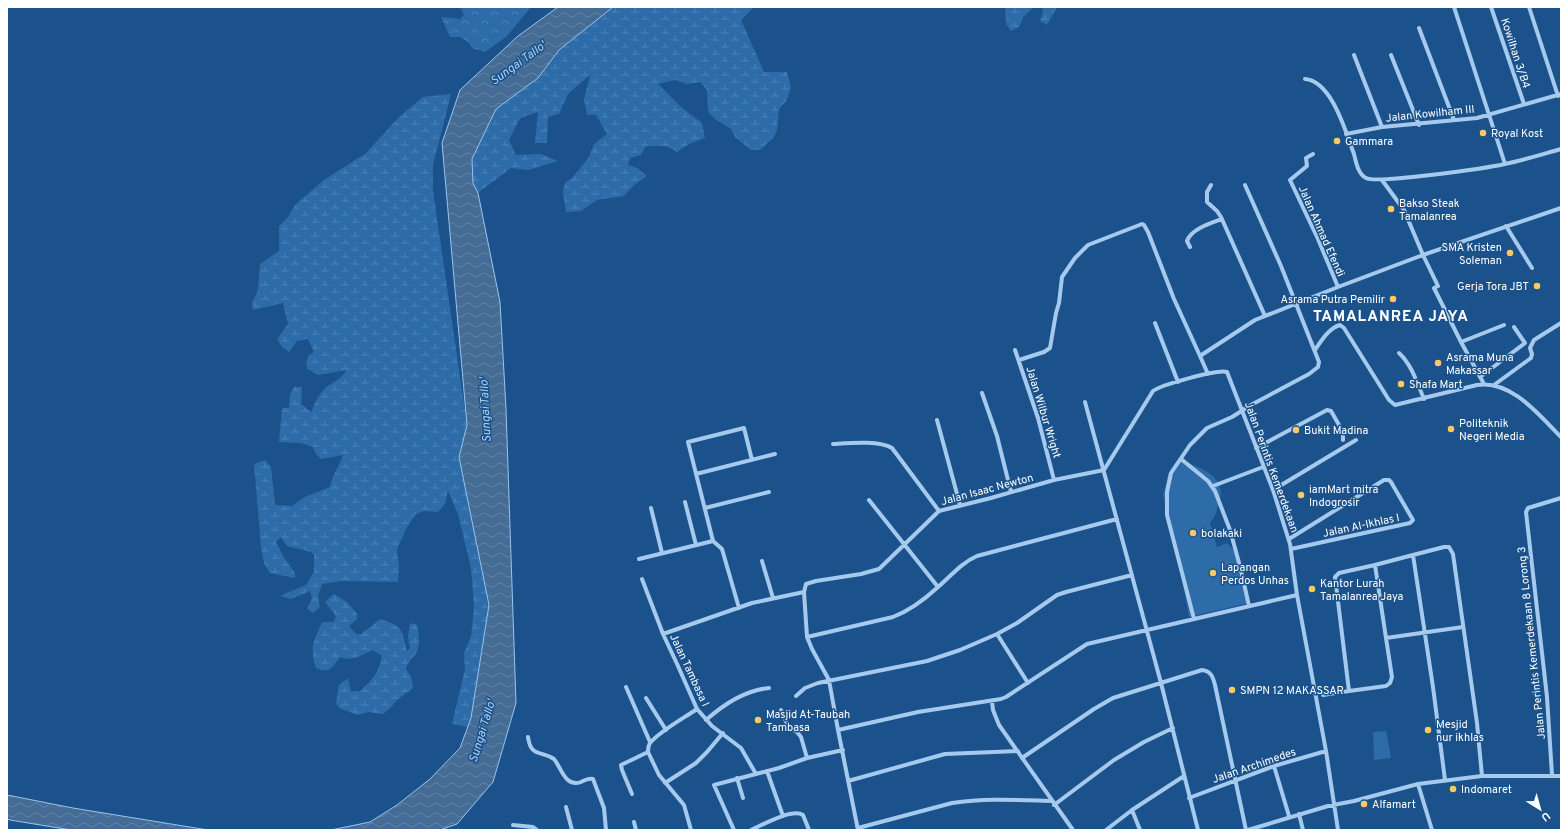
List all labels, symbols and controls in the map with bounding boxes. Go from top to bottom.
street label: Kowilhan 3/B4 [1497,16,1533,90]
water label: Sungai Tallo' [488,37,551,89]
street label: Jalan Kowilham III [1385,102,1475,126]
place label: Royal Kost [1491,127,1543,141]
marker: Royal Kost [1478,128,1488,138]
place label: Gammara [1345,135,1393,149]
marker: Gammara [1332,136,1342,146]
street label: Jalan Ahmad Efendi [1295,184,1347,279]
place label: Bakso Steak Tamalanrea [1399,197,1460,224]
marker: Bakso Steak Tamalanrea [1386,204,1396,214]
place label: SMA Kristen Soleman [1442,241,1502,268]
marker: SMA Kristen Soleman [1505,248,1515,258]
place label: Gerja Tora JBT [1457,280,1529,294]
marker: Gerja Tora JBT [1532,281,1542,291]
place label: Asrama Putra Pemilir [1281,293,1386,307]
marker: Asrama Putra Pemilir [1388,294,1398,304]
district label: TAMALANREA JAYA [1313,308,1469,327]
place label: Asrama Muna Makassar [1446,351,1514,378]
marker: Asrama Muna Makassar [1433,358,1443,368]
street label: Jalan Wilbur Wright [1022,365,1064,460]
water label: Sungai Tallo' [476,376,496,443]
place label: Shafa Mart [1409,378,1463,392]
marker: Shafa Mart [1396,379,1406,389]
street label: Jalan Perintis Kemerdekaan [1241,400,1301,535]
place label: Politeknik Negeri Media [1459,417,1525,444]
place label: Bukit Madina [1304,424,1368,438]
marker: Politeknik Negeri Media [1446,424,1456,434]
marker: Bukit Madina [1291,425,1301,435]
street label: Jalan Isaac Newton [940,471,1035,509]
place label: iamMart mitra Indogrosir [1309,483,1379,510]
marker: iamMart mitra Indogrosir [1296,490,1306,500]
street label: Jalan Al-Ikhlas I [1321,511,1401,541]
place label: bolakaki [1201,527,1242,541]
marker: bolakaki [1188,528,1198,538]
street label: Jalan Perintis Kemerdekaan 8 Lorong 3 [1515,546,1549,740]
place label: Lapangan Perdos Unhas [1221,561,1289,588]
marker: Lapangan Perdos Unhas [1208,568,1218,578]
place label: Kantor Lurah Tamalanrea Jaya [1320,577,1404,604]
marker: Kantor Lurah Tamalanrea Jaya [1307,584,1317,594]
street label: Jalan Tambasa I [666,632,712,709]
place label: SMPN 12 MAKASSAR [1240,684,1344,698]
marker: SMPN 12 MAKASSAR [1227,685,1237,695]
water label: Sungai Tallo' [466,696,501,765]
place label: Masjid At-Taubah Tambasa [766,708,850,735]
marker: Masjid At-Taubah Tambasa [753,715,763,725]
place label: Mesjid nur ikhlas [1436,718,1484,745]
marker: Mesjid nur ikhlas [1423,725,1433,735]
street label: Jalan Archimedes [1211,745,1298,787]
place label: Indomaret [1461,783,1512,797]
marker: Indomaret [1448,784,1458,794]
north arrow [1520,789,1560,829]
place label: Alfamart [1372,798,1416,812]
marker: Alfamart [1359,799,1369,809]
text: U [1538,808,1553,824]

